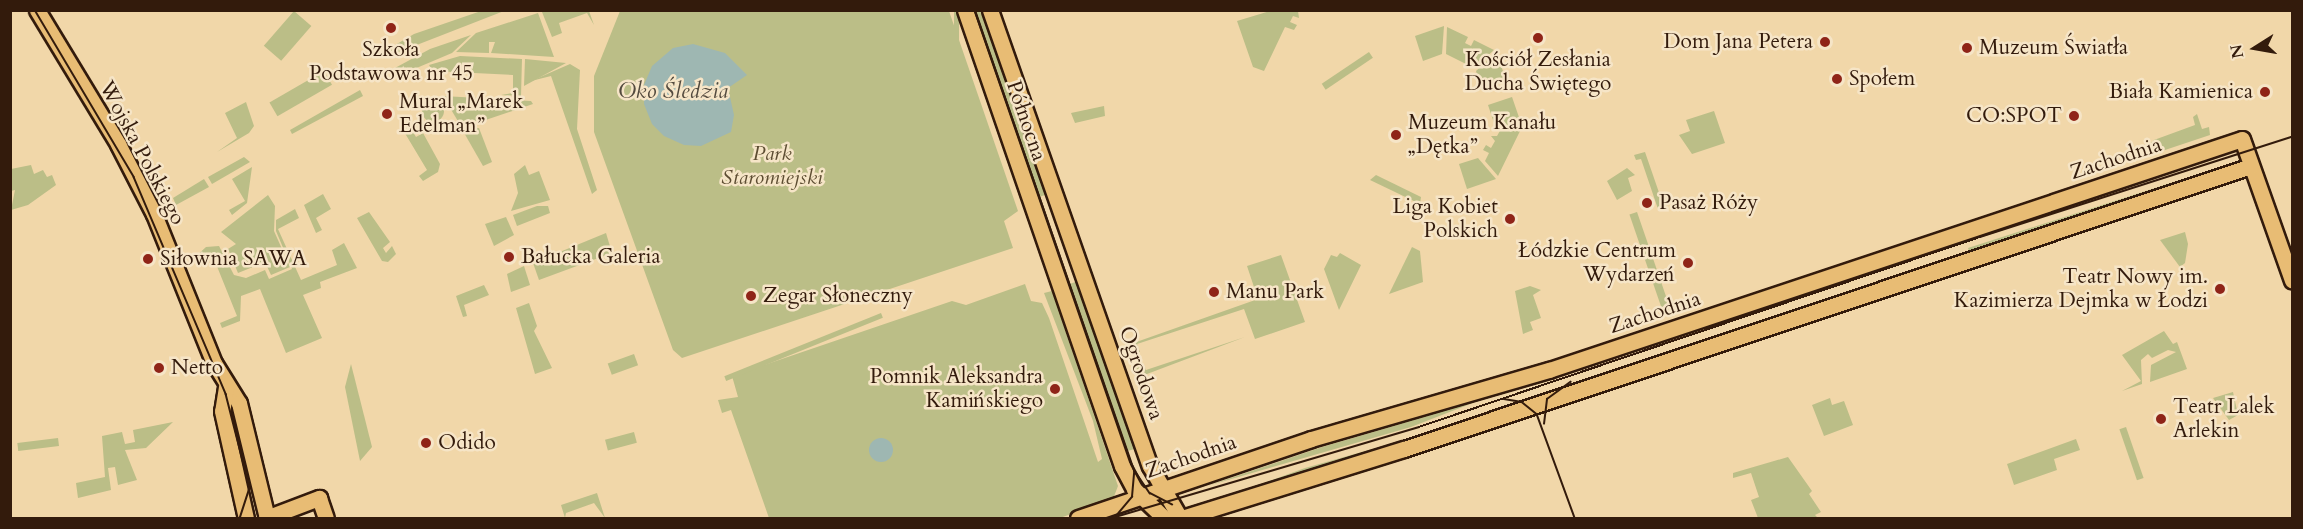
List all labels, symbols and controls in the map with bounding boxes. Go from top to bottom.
north arrow [2225,18,2285,78]
marker: Szkoła Podstawowa nr 45 [384,21,398,35]
place label: Dom Jana Petera [1663,29,1813,55]
marker: Kościół Zesłania Ducha Świętego [1531,31,1545,45]
marker: Dom Jana Petera [1818,35,1832,49]
place label: Muzeum Światła [1979,35,2128,61]
place label: Szkoła Podstawowa nr 45 [309,37,473,87]
marker: Muzeum Światła [1960,41,1974,55]
text: N [2225,43,2249,60]
place label: Kościół Zesłania Ducha Świętego [1465,47,1611,97]
place label: Społem [1849,66,1915,92]
marker: Społem [1830,72,1844,86]
street label: Wojska Polskiego [93,77,191,229]
street label: Północna [1000,77,1052,165]
water label: Oko Śledzia [618,79,728,105]
place label: Biała Kamienica [2109,79,2253,105]
marker: Biała Kamienica [2258,85,2272,99]
place label: Mural „Marek Edelman” [399,89,523,139]
place label: CO:SPOT [1966,103,2062,129]
marker: Mural „Marek Edelman” [380,107,394,121]
marker: CO:SPOT [2067,109,2081,123]
place label: Muzeum Kanału „Dętka” [1408,110,1556,160]
marker: Muzeum Kanału „Dętka” [1389,128,1403,142]
street label: Zachodnia [2067,132,2165,186]
park label: Park Staromiejski [721,141,823,191]
place label: Pasaż Róży [1659,190,1758,216]
place label: Liga Kobiet Polskich [1393,194,1498,244]
marker: Pasaż Róży [1640,196,1654,210]
marker: Liga Kobiet Polskich [1503,212,1517,226]
place label: Łódzkie Centrum Wydarzeń [1518,238,1676,288]
place label: Bałucka Galeria [521,244,660,270]
place label: Siłownia SAWA [160,246,307,272]
marker: Bałucka Galeria [502,250,516,264]
marker: Siłownia SAWA [141,252,155,266]
marker: Łódzkie Centrum Wydarzeń [1681,256,1695,270]
place label: Teatr Nowy im. Kazimierza Dejmka w Łodzi [1954,264,2208,314]
place label: Manu Park [1226,279,1324,305]
marker: Teatr Nowy im. Kazimierza Dejmka w Łodzi [2213,282,2227,296]
place label: Zegar Słoneczny [763,283,913,309]
marker: Manu Park [1207,285,1221,299]
street label: Zachodnia [1606,286,1704,340]
marker: Zegar Słoneczny [744,289,758,303]
street label: Ogrodowa [1113,323,1169,423]
place label: Netto [171,355,223,381]
marker: Netto [152,361,166,375]
place label: Pomnik Aleksandra Kamińskiego [870,364,1043,414]
marker: Pomnik Aleksandra Kamińskiego [1048,382,1062,396]
place label: Teatr Lalek Arlekin [2173,394,2275,444]
marker: Teatr Lalek Arlekin [2154,412,2168,426]
place label: Odido [438,430,496,456]
street label: Zachodnia [1142,430,1240,484]
marker: Odido [419,436,433,450]

